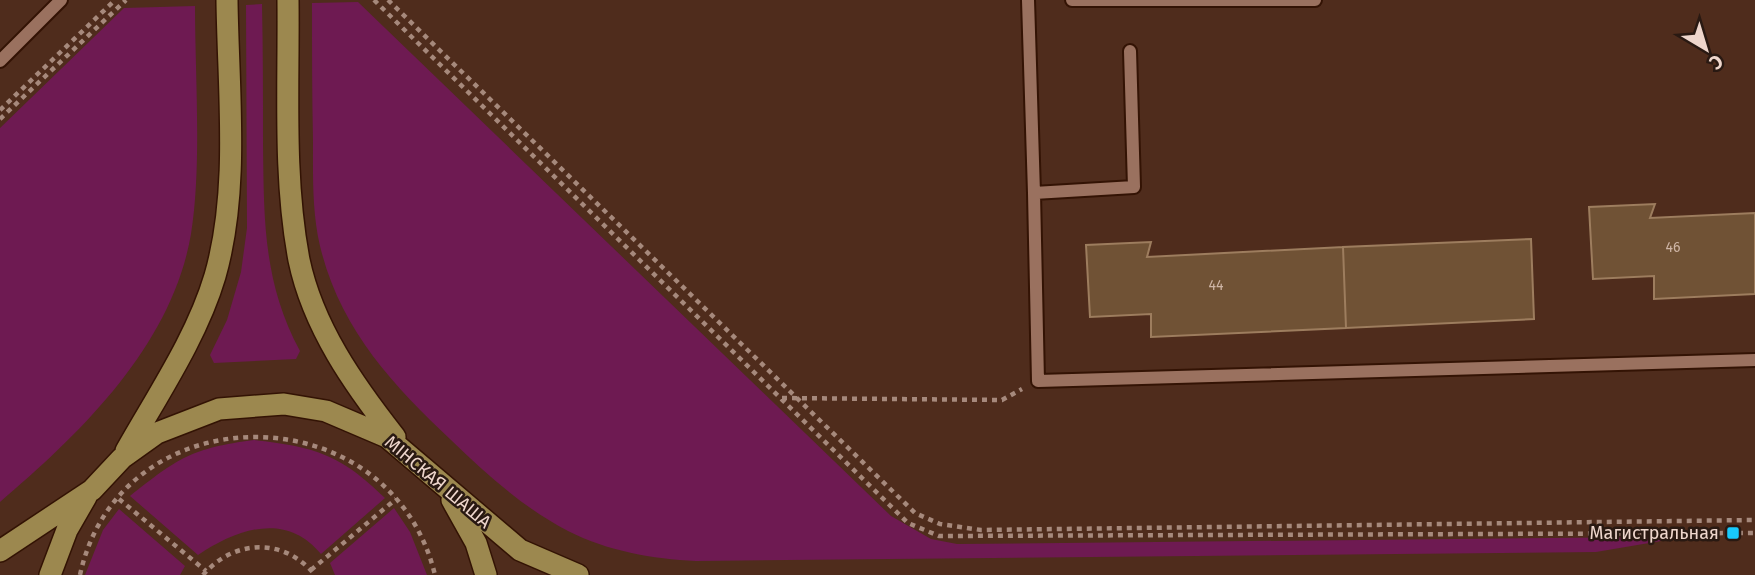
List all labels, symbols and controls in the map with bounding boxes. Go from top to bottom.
north arrow [1671,14,1741,84]
text: С [1705,50,1728,74]
house number: 46 [1666,239,1680,256]
house number: 44 [1209,277,1224,294]
street label: МІНСКАЯ ШАША [380,431,496,533]
place label: Магистральная [1590,522,1719,544]
marker: Магистральная [1725,525,1741,541]

